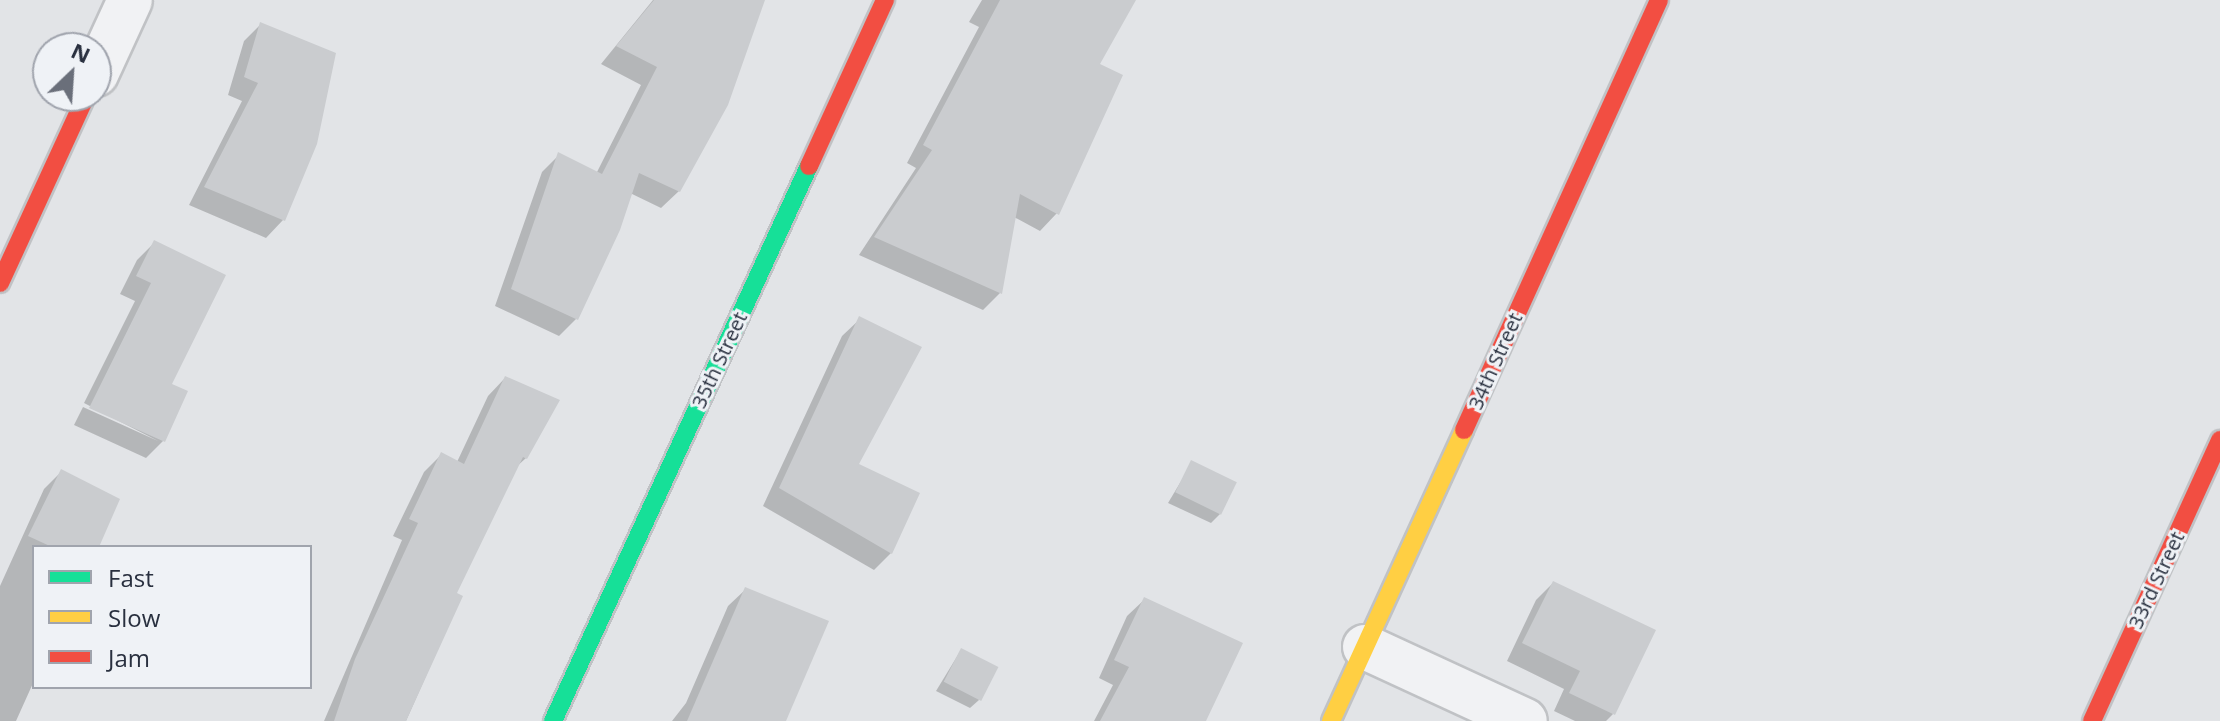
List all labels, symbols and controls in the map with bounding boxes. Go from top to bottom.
north arrow [32,32,112,112]
text: N [67,35,96,69]
street label: 35th Street [686,308,752,412]
street label: 34th Street [1463,309,1527,413]
street label: 33rd Street [2123,528,2189,632]
legend [32,545,312,689]
text: Fast [108,561,154,594]
text: Slow [108,601,160,634]
text: Jam [108,641,150,674]

